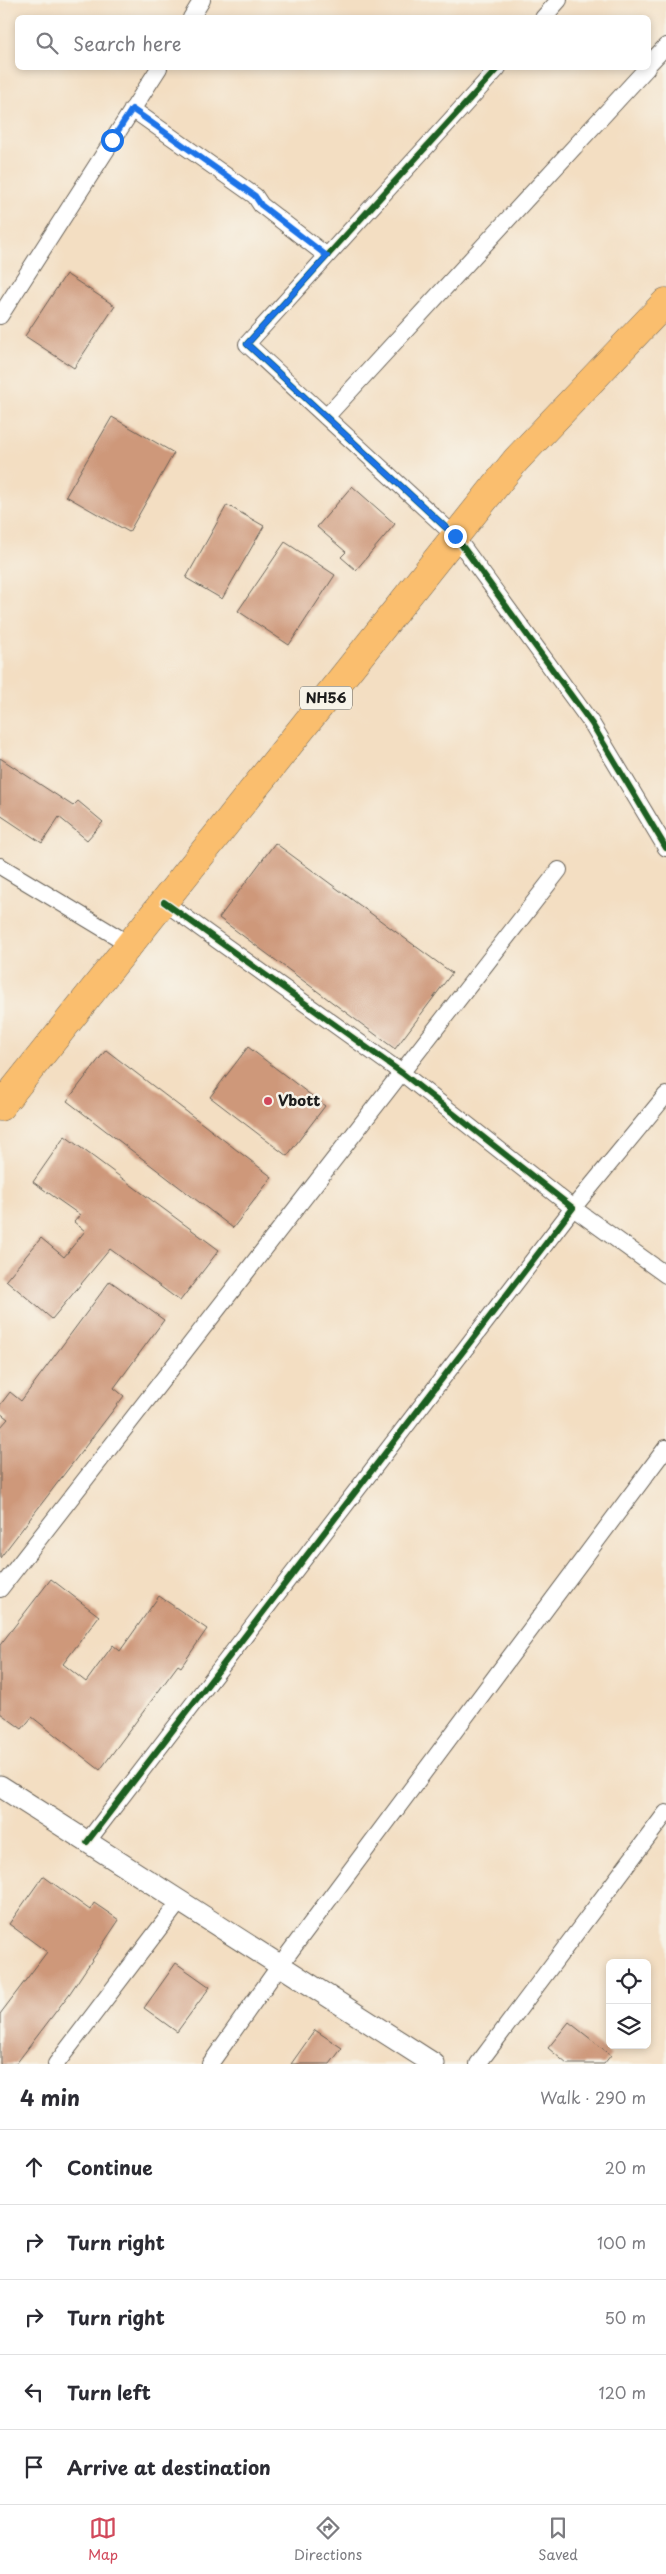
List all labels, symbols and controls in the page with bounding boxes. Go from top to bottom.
search box [15,15,651,70]
icon: search [33,29,61,57]
text: Search here [73,29,182,57]
route start [101,129,124,152]
route end [444,525,467,548]
road number: NH56 [300,686,352,710]
place label: Vbott [278,1088,320,1111]
marker: Vbott [262,1095,274,1107]
map controls [606,1959,651,2049]
button: locate [606,1959,651,2004]
button: layers [606,2004,651,2049]
text: 4 min [20,2081,80,2113]
text: Walk · 290 m [540,2085,646,2109]
icon: ahead [20,2153,48,2181]
text: Continue [67,2153,153,2181]
text: 20 m [605,2155,646,2179]
icon: right [20,2228,48,2256]
text: Turn right [67,2228,165,2256]
text: 100 m [597,2230,646,2254]
icon: right [20,2303,48,2331]
text: Turn right [67,2303,165,2331]
text: 50 m [605,2305,646,2329]
icon: left [20,2378,48,2406]
text: Turn left [67,2378,151,2406]
text: 120 m [599,2380,646,2404]
icon: arrive [20,2453,48,2481]
text: Arrive at destination [67,2453,271,2481]
tab: Map [88,2514,118,2565]
tab: Directions [294,2514,362,2565]
tab: Saved [538,2514,578,2565]

